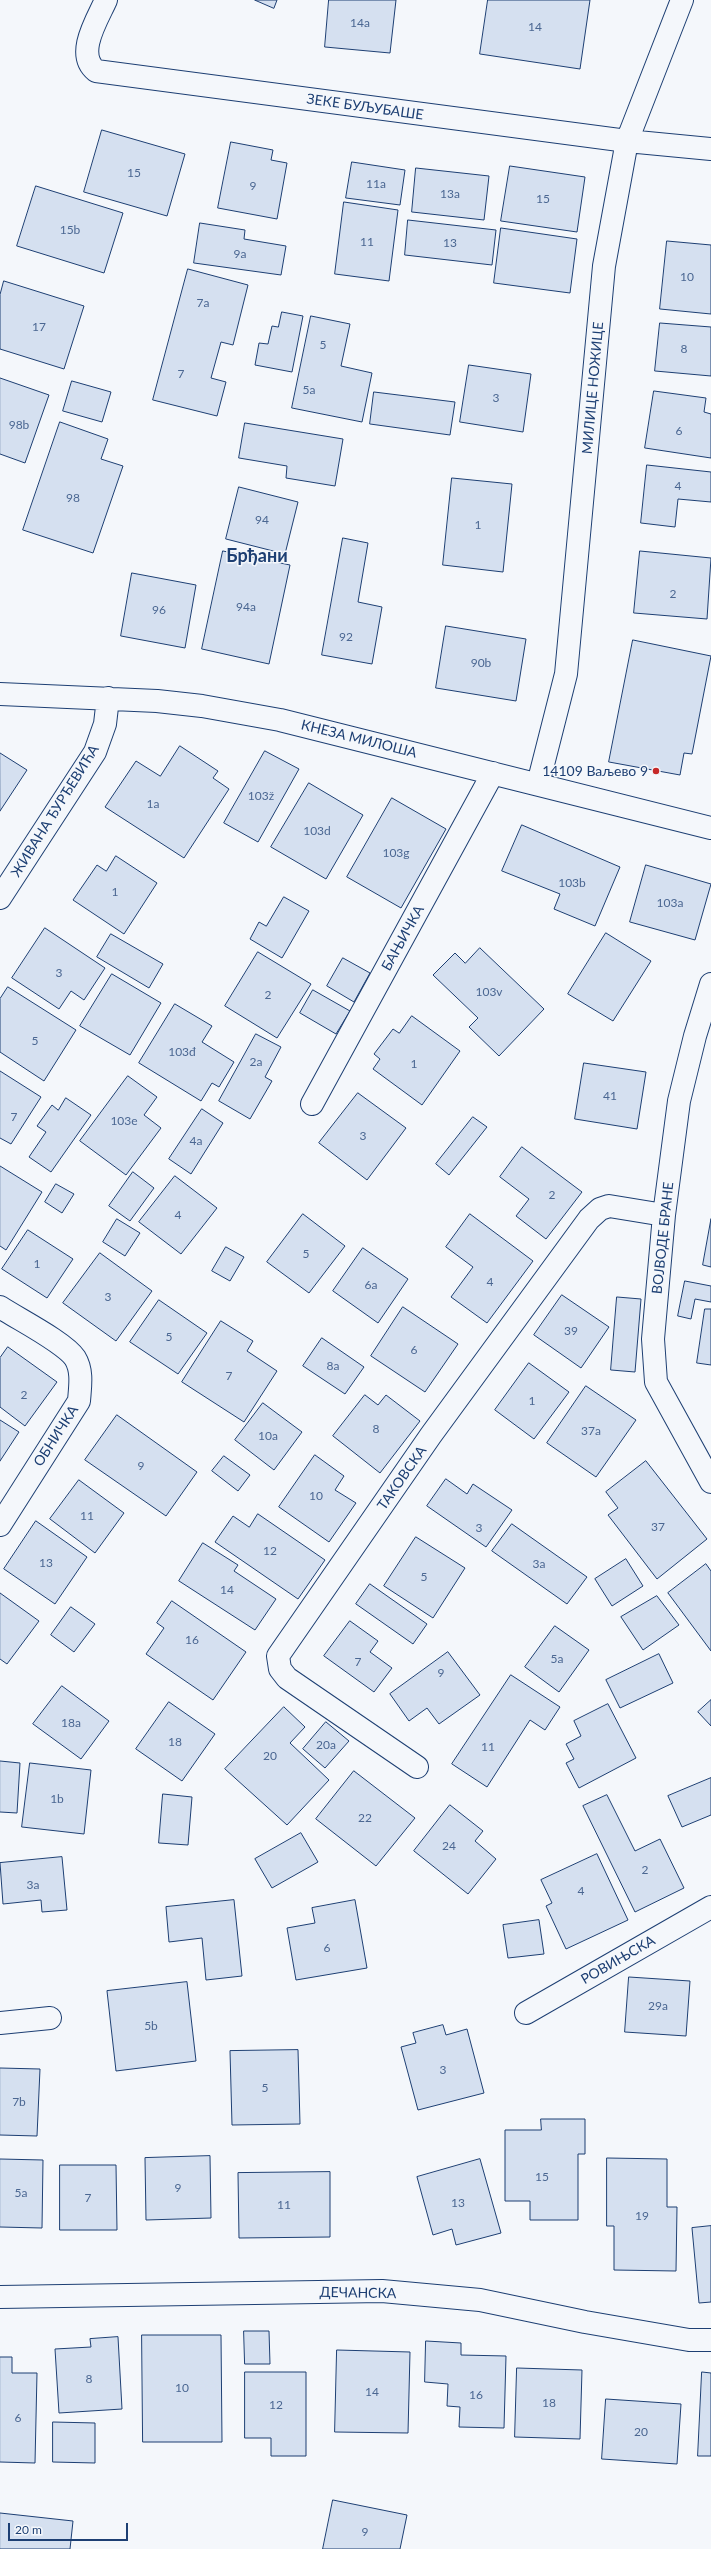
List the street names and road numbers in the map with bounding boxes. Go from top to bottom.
street label: ЗЕКЕ БУЉУБАШЕ [306,90,424,124]
street label: МИЛИЦЕ НОЖИЦЕ [579,321,607,455]
street label: КНЕЗА МИЛОША [299,716,419,762]
street label: ЖИВАНА ЂУРЂЕВИЋА [8,742,102,880]
street label: БАЊИЧКА [378,902,428,974]
street label: ВОЈВОДЕ БРАНЕ [649,1181,677,1295]
street label: ОБНИЧКА [30,1402,82,1470]
street label: ТАКОВСКА [374,1443,430,1513]
street label: РОВИЊСКА [578,1932,658,1988]
street label: ДЕЧАНСКА [320,2284,396,2302]

